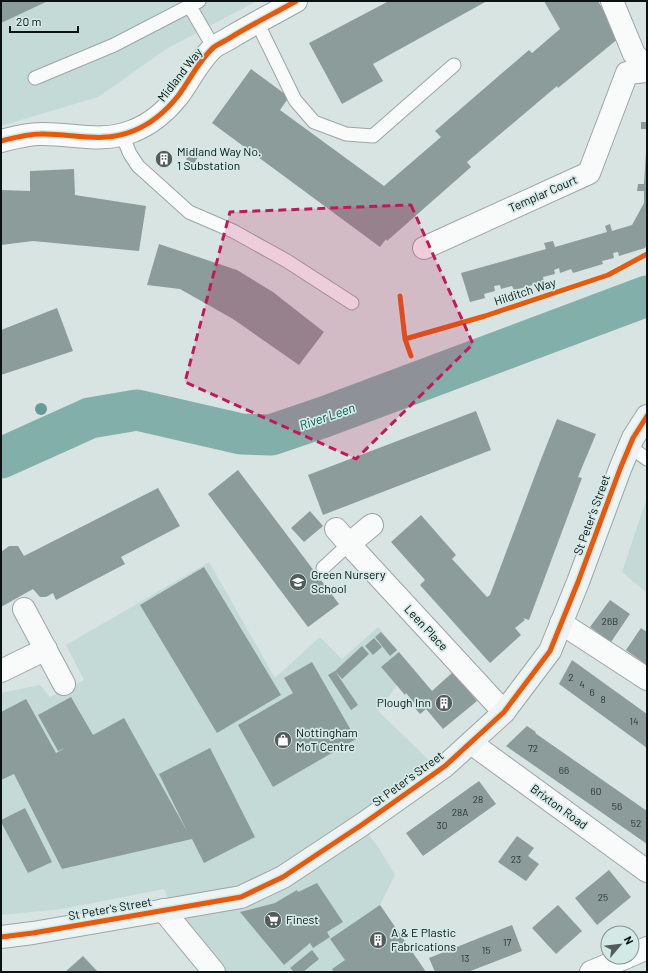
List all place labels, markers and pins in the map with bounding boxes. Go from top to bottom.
place label: Midland Way No. 1 Substation [177,144,261,172]
building icon: Midland Way No. 1 Substation [154,149,174,169]
place label: Green Nursery School [311,567,386,595]
school or university icon: Green Nursery School [288,572,308,592]
building icon: Plough Inn [434,693,454,713]
place label: Plough Inn [377,695,431,709]
place label: Nottingham MoT Centre [296,725,358,753]
shop icon: Nottingham MoT Centre [273,730,293,750]
supermarket icon: Finest [263,910,283,930]
place label: Finest [286,912,319,926]
place label: A & E Plastic Fabrications [391,925,456,953]
building icon: A & E Plastic Fabrications [368,930,388,950]

